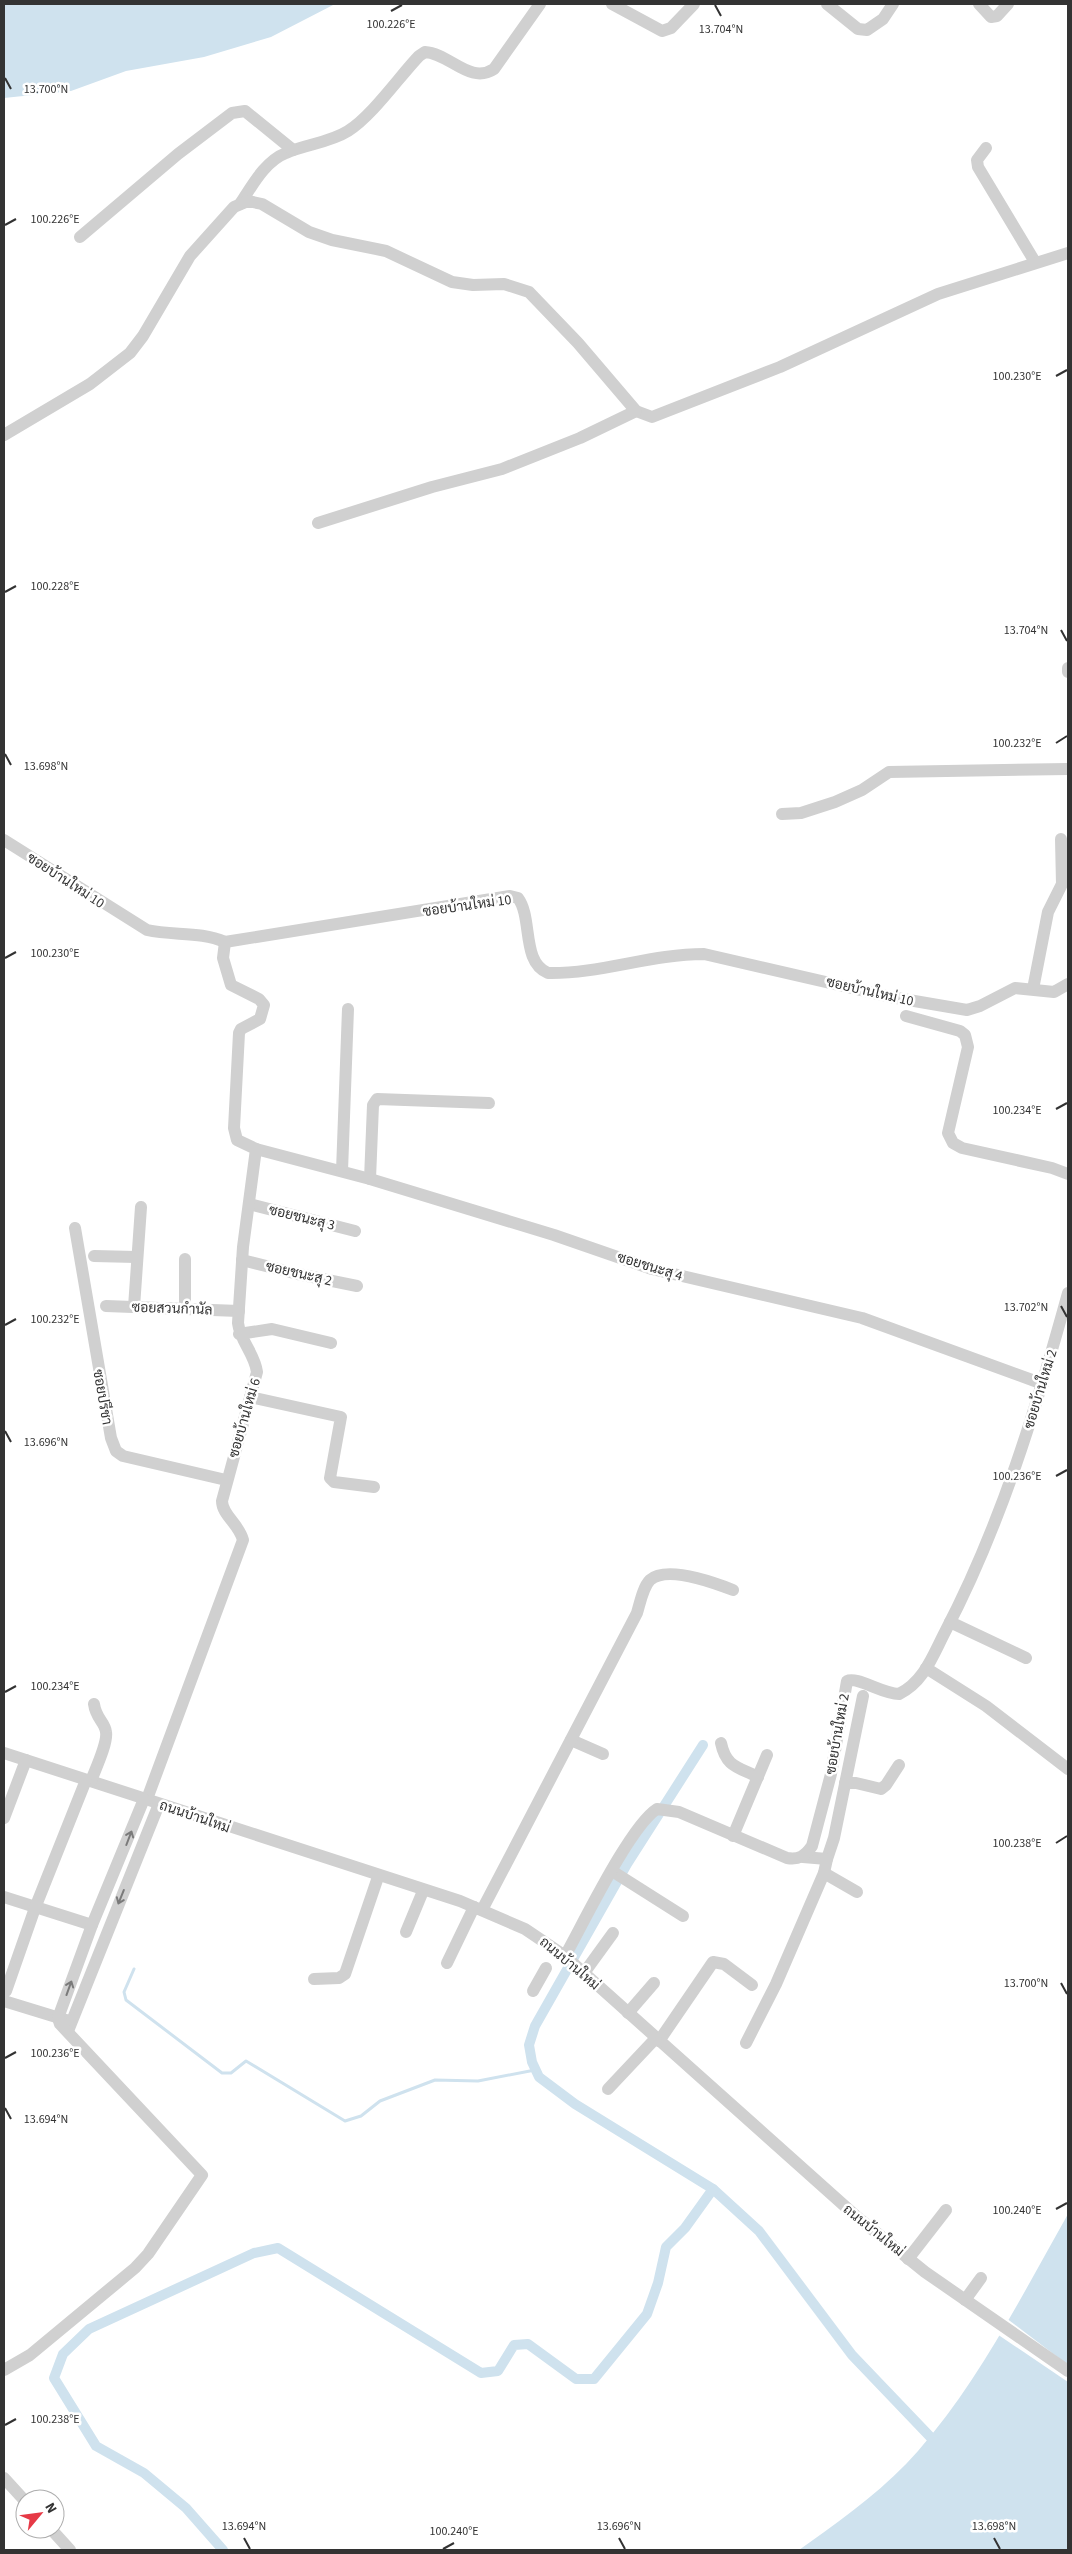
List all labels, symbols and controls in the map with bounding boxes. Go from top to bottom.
text: 100.226°E [366,16,416,33]
text: 13.704°N [699,21,743,38]
text: 13.700°N [24,81,68,98]
text: 100.226°E [30,211,80,228]
text: 100.230°E [992,368,1042,385]
text: 100.228°E [30,578,80,595]
text: 13.704°N [1004,622,1048,639]
text: 100.232°E [992,735,1042,752]
text: 13.698°N [24,758,68,775]
street label: ซอยบ้านใหม่ 10 [23,848,108,914]
street label: ซอยบ้านใหม่ 10 [422,890,513,922]
text: 100.230°E [30,945,80,962]
street label: ซอยบ้านใหม่ 10 [824,972,915,1012]
text: 100.234°E [992,1102,1042,1119]
street label: ซอยชนะสุ 3 [267,1200,337,1236]
street label: ซอยชนะสุ 4 [614,1248,685,1286]
street label: ซอยชนะสุ 2 [264,1257,334,1291]
street label: ซอยสวนกำนัล [131,1298,213,1320]
text: 13.702°N [1004,1299,1048,1316]
text: 100.232°E [30,1311,80,1328]
street label: ซอยบ้านใหม่ 2 [1019,1347,1063,1431]
street label: ซอยปรีชา [87,1368,117,1427]
street label: ซอยบ้านใหม่ 6 [224,1376,266,1461]
text: 13.696°N [24,1434,68,1451]
text: 100.236°E [992,1468,1042,1485]
text: 100.234°E [30,1678,80,1695]
street label: ซอยบ้านใหม่ 2 [821,1692,855,1776]
street label: ถนนบ้านใหม่ [157,1796,233,1838]
one-way arrow [125,1830,134,1846]
text: 100.238°E [992,1835,1042,1852]
one-way arrow [115,1889,125,1904]
street label: ถนนบ้านใหม่ [535,1932,604,1995]
text: 13.700°N [1004,1975,1048,1992]
one-way arrow [65,1981,74,1997]
text: 100.236°E [30,2045,80,2062]
text: 13.694°N [24,2111,68,2128]
street label: ถนนบ้านใหม่ [839,2200,908,2262]
text: 100.240°E [992,2202,1042,2219]
text: 100.238°E [30,2411,80,2428]
north arrow [15,2489,65,2539]
text: N [39,2499,61,2517]
text: 13.694°N [222,2518,266,2535]
text: 13.696°N [597,2518,641,2535]
text: 13.698°N [972,2518,1016,2535]
text: 100.240°E [429,2523,479,2540]

